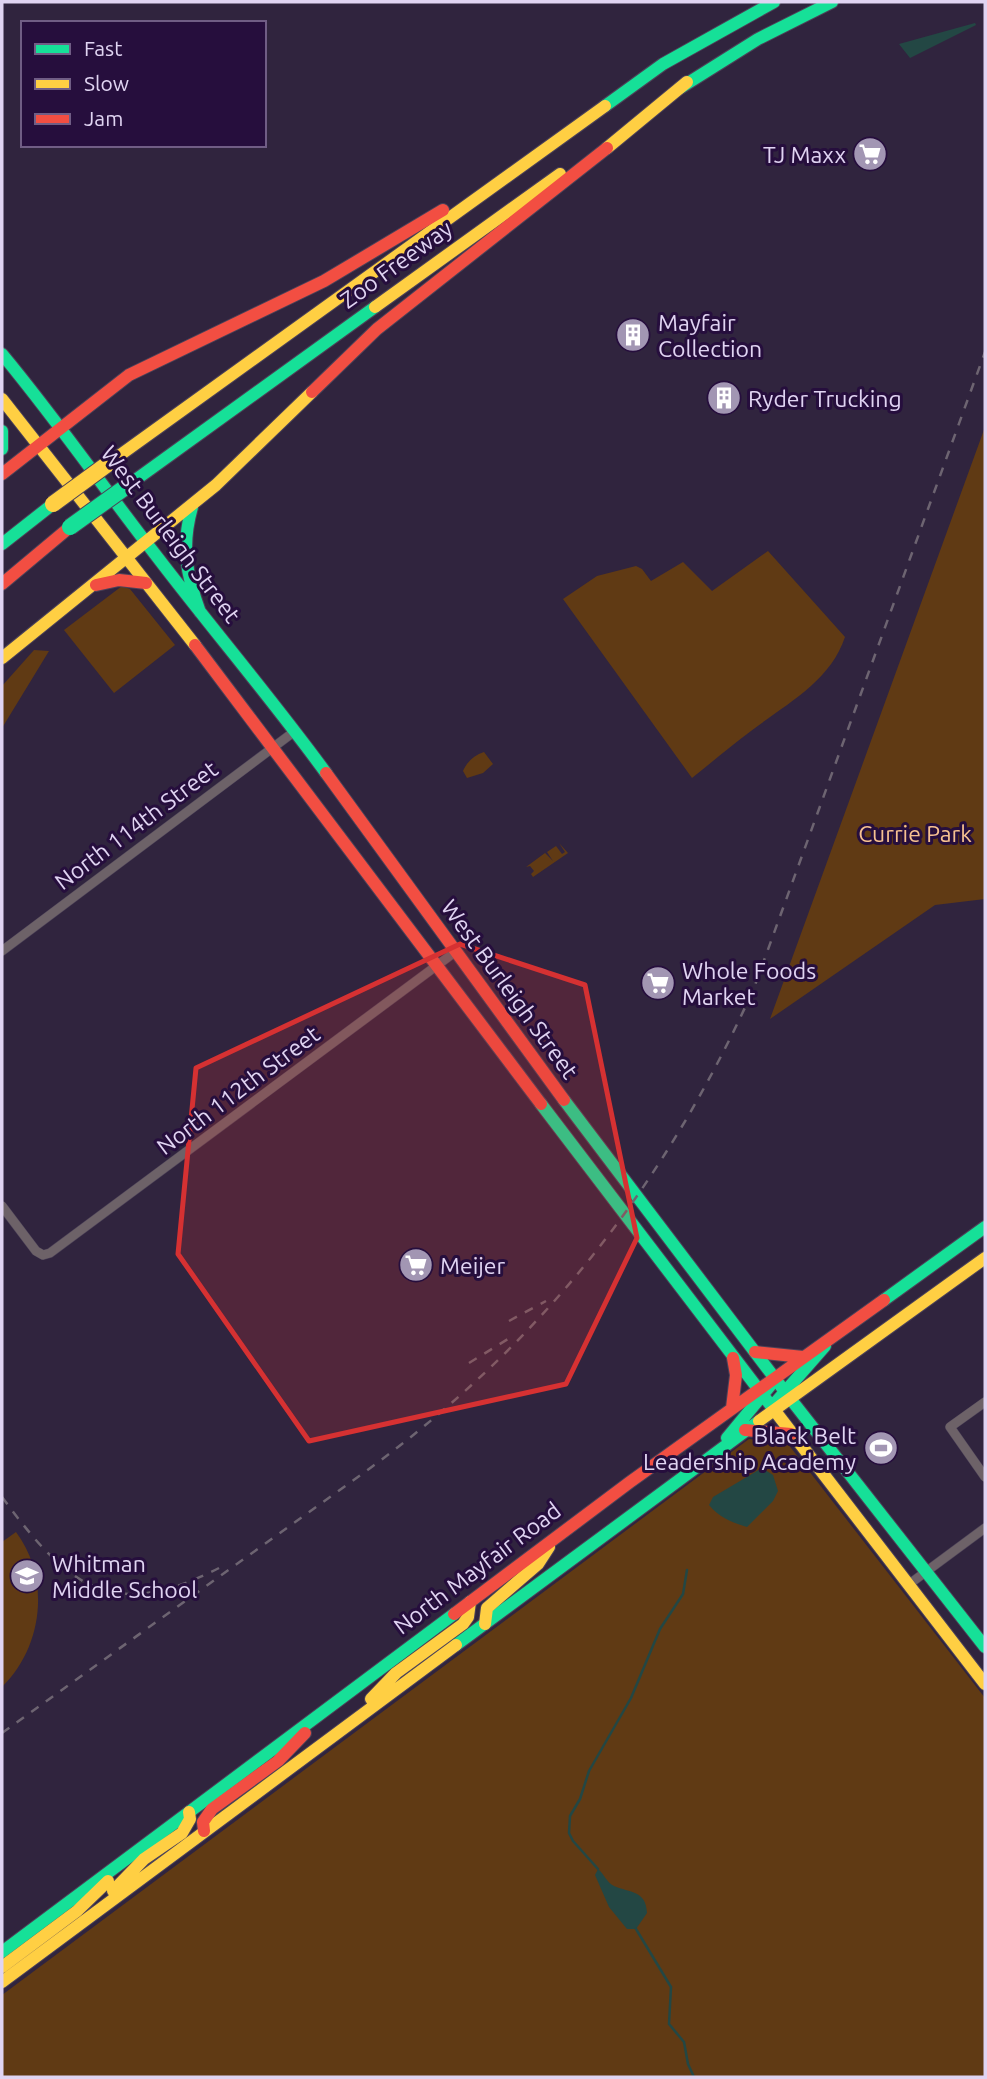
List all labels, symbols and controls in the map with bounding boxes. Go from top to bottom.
legend [21,21,266,147]
text: Fast [84,36,122,60]
text: Slow [84,71,129,95]
text: Jam [84,106,123,130]
supermarket icon: TJ Maxx [851,135,889,173]
place label: TJ Maxx [763,142,846,167]
street label: Zoo Freeway [335,215,457,313]
place label: Mayfair Collection [658,310,762,361]
building icon: Mayfair Collection [614,316,652,354]
building icon: Ryder Trucking [705,379,743,417]
place label: Ryder Trucking [748,386,902,411]
street label: West Burleigh Street [96,441,246,627]
street label: North 114th Street [50,756,222,894]
park label: Currie Park [858,821,972,846]
street label: West Burleigh Street [437,895,583,1083]
place label: Whole Foods Market [682,958,816,1009]
supermarket icon: Whole Foods Market [639,964,677,1002]
street label: North 112th Street [152,1021,324,1159]
supermarket icon: Meijer [397,1246,435,1284]
place label: Meijer [440,1253,506,1278]
place label: Black Belt Leadership Academy [643,1423,856,1474]
sports icon: Black Belt Leadership Academy [862,1429,900,1467]
street label: North Mayfair Road [389,1497,565,1639]
place label: Whitman Middle School [52,1551,197,1602]
school or university icon: Whitman Middle School [8,1557,46,1595]

